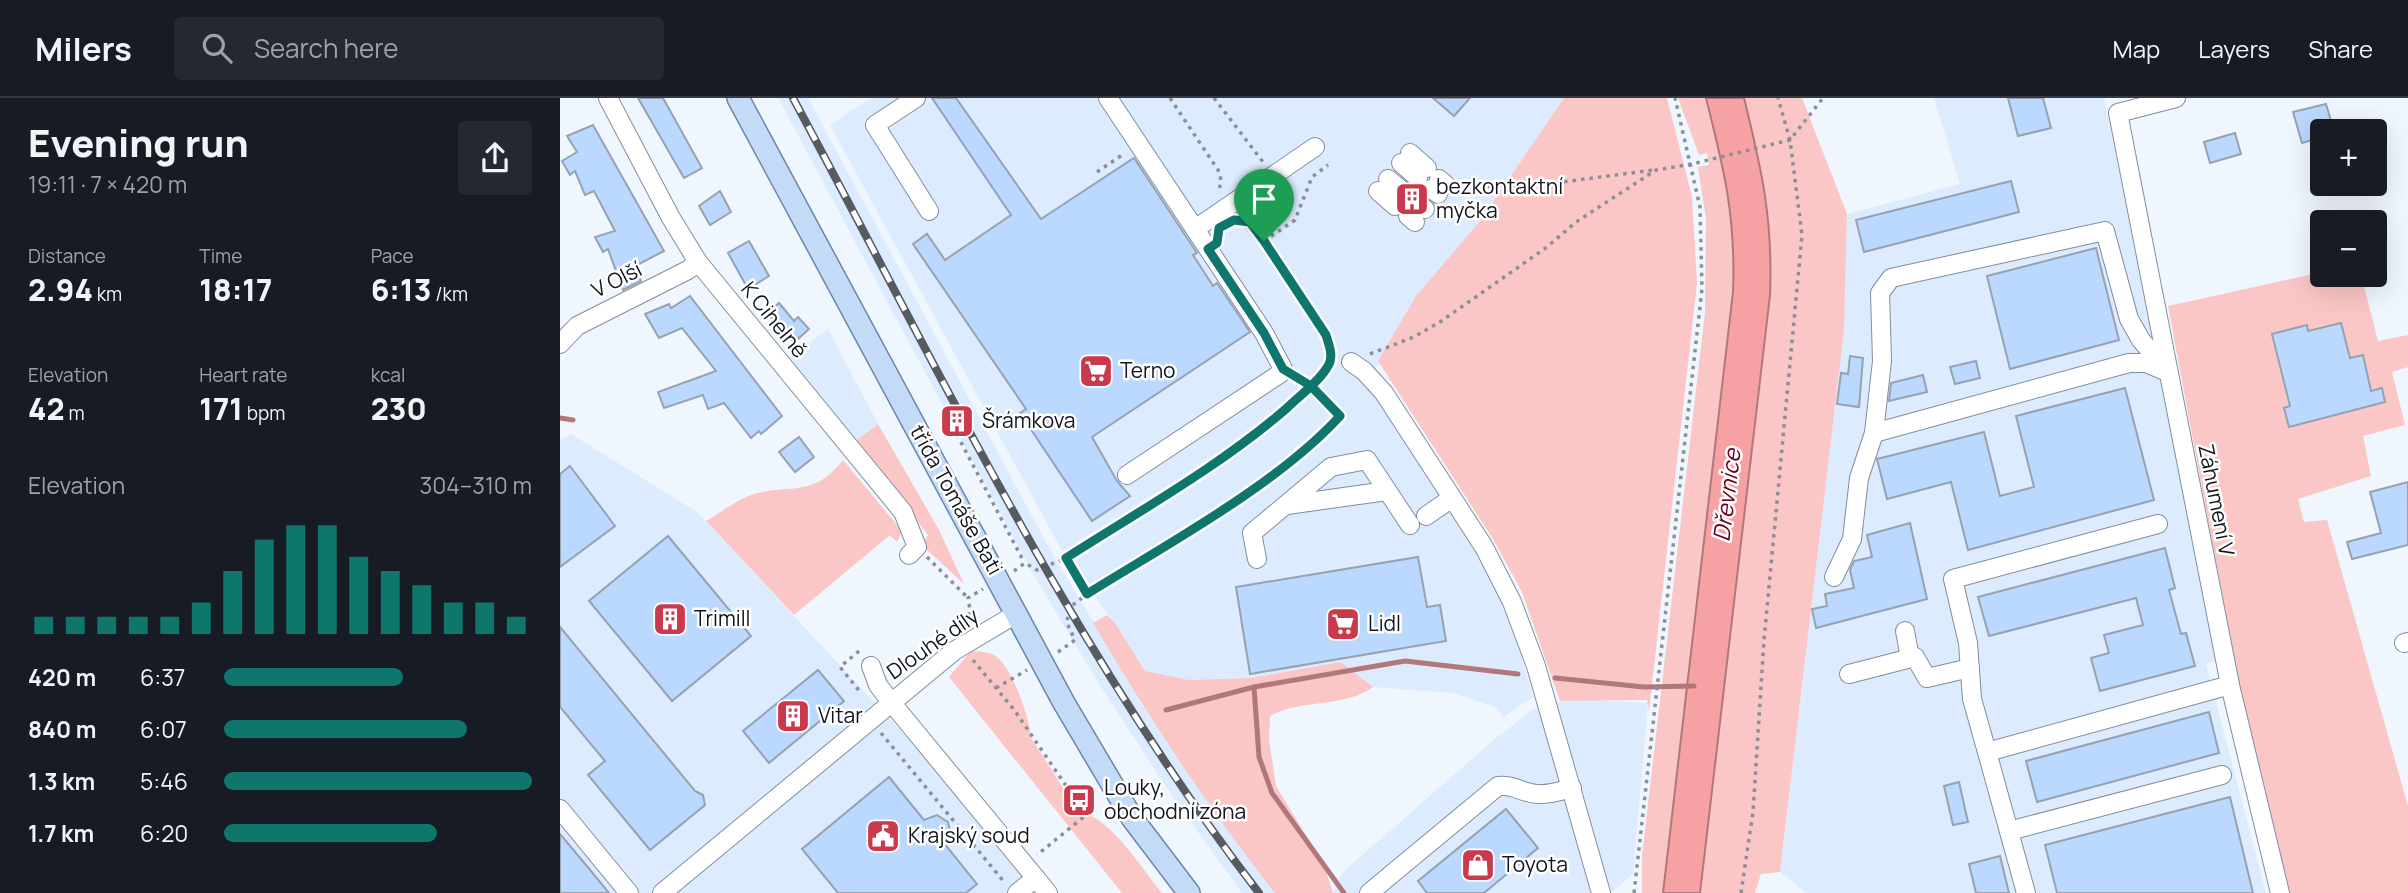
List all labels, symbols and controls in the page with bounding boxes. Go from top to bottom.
search box [174,17,664,80]
text: Milers [35,26,132,71]
icon: search [198,29,236,67]
text: Search here [254,30,399,66]
text: Map [2113,32,2160,65]
text: Layers [2198,32,2270,65]
text: Share [2308,32,2373,65]
text: Evening run [28,116,249,168]
map controls [2310,119,2387,287]
button: + [2310,119,2387,196]
button: share [458,121,532,195]
text: 19:11 · 7 × 420 m [28,168,187,200]
pin [1234,169,1294,241]
place label: bezkontaktní myčka [1436,172,1563,224]
icon: arrive [1245,180,1283,218]
building icon: bezkontaktní myčka [1393,180,1431,218]
button: − [2310,210,2387,287]
text: Distance [28,243,106,269]
text: Time [199,243,242,269]
text: Pace [371,243,414,269]
street label: V Olší [587,255,647,304]
text: 2.94 [28,269,93,310]
text: 18:17 [199,269,272,310]
text: 6:13 [371,269,431,310]
street label: K Cihelně [735,275,814,363]
text: km [93,281,122,307]
text: /km [431,281,468,307]
supermarket icon: Terno [1077,352,1115,390]
place label: Terno [1120,356,1176,384]
text: Elevation [28,362,108,388]
text: Heart rate [199,362,287,388]
text: kcal [371,362,405,388]
text: 42 [28,388,65,429]
text: 171 [199,388,243,429]
text: 230 [371,388,427,429]
text: m [65,400,85,426]
text: bpm [243,400,285,426]
building icon: Šrámkova [938,402,976,440]
place label: Šrámkova [982,406,1075,434]
street label: třída Tomáše Bati [904,420,1010,579]
street label: Záhumení V [2192,441,2242,558]
water label: Dřevnice [1704,445,1748,543]
text: Elevation [28,469,125,501]
text: 304–310 m [419,469,532,501]
building icon: Trimill [651,600,689,638]
street label: Dlouhé díly [881,601,984,685]
place label: Trimill [694,604,750,632]
supermarket icon: Lidl [1324,605,1362,643]
place label: Lidl [1368,609,1401,637]
text: 420 m [28,661,96,693]
text: 6:37 [140,661,185,693]
building icon: Vitar [774,697,812,735]
place label: Vitar [818,701,863,729]
text: 840 m [28,713,97,745]
text: 6:07 [140,713,187,745]
text: 1.3 km [28,765,95,797]
text: 5:46 [140,765,188,797]
place label: Louky, obchodní zóna [1104,773,1246,825]
bus stop icon: Louky, obchodní zóna [1060,781,1098,819]
text: 1.7 km [28,817,94,849]
text: 6:20 [140,817,188,849]
public building icon: Krajský soud [864,817,902,855]
place label: Krajský soud [908,821,1030,849]
shop icon: Toyota [1459,846,1497,884]
place label: Toyota [1502,850,1568,878]

